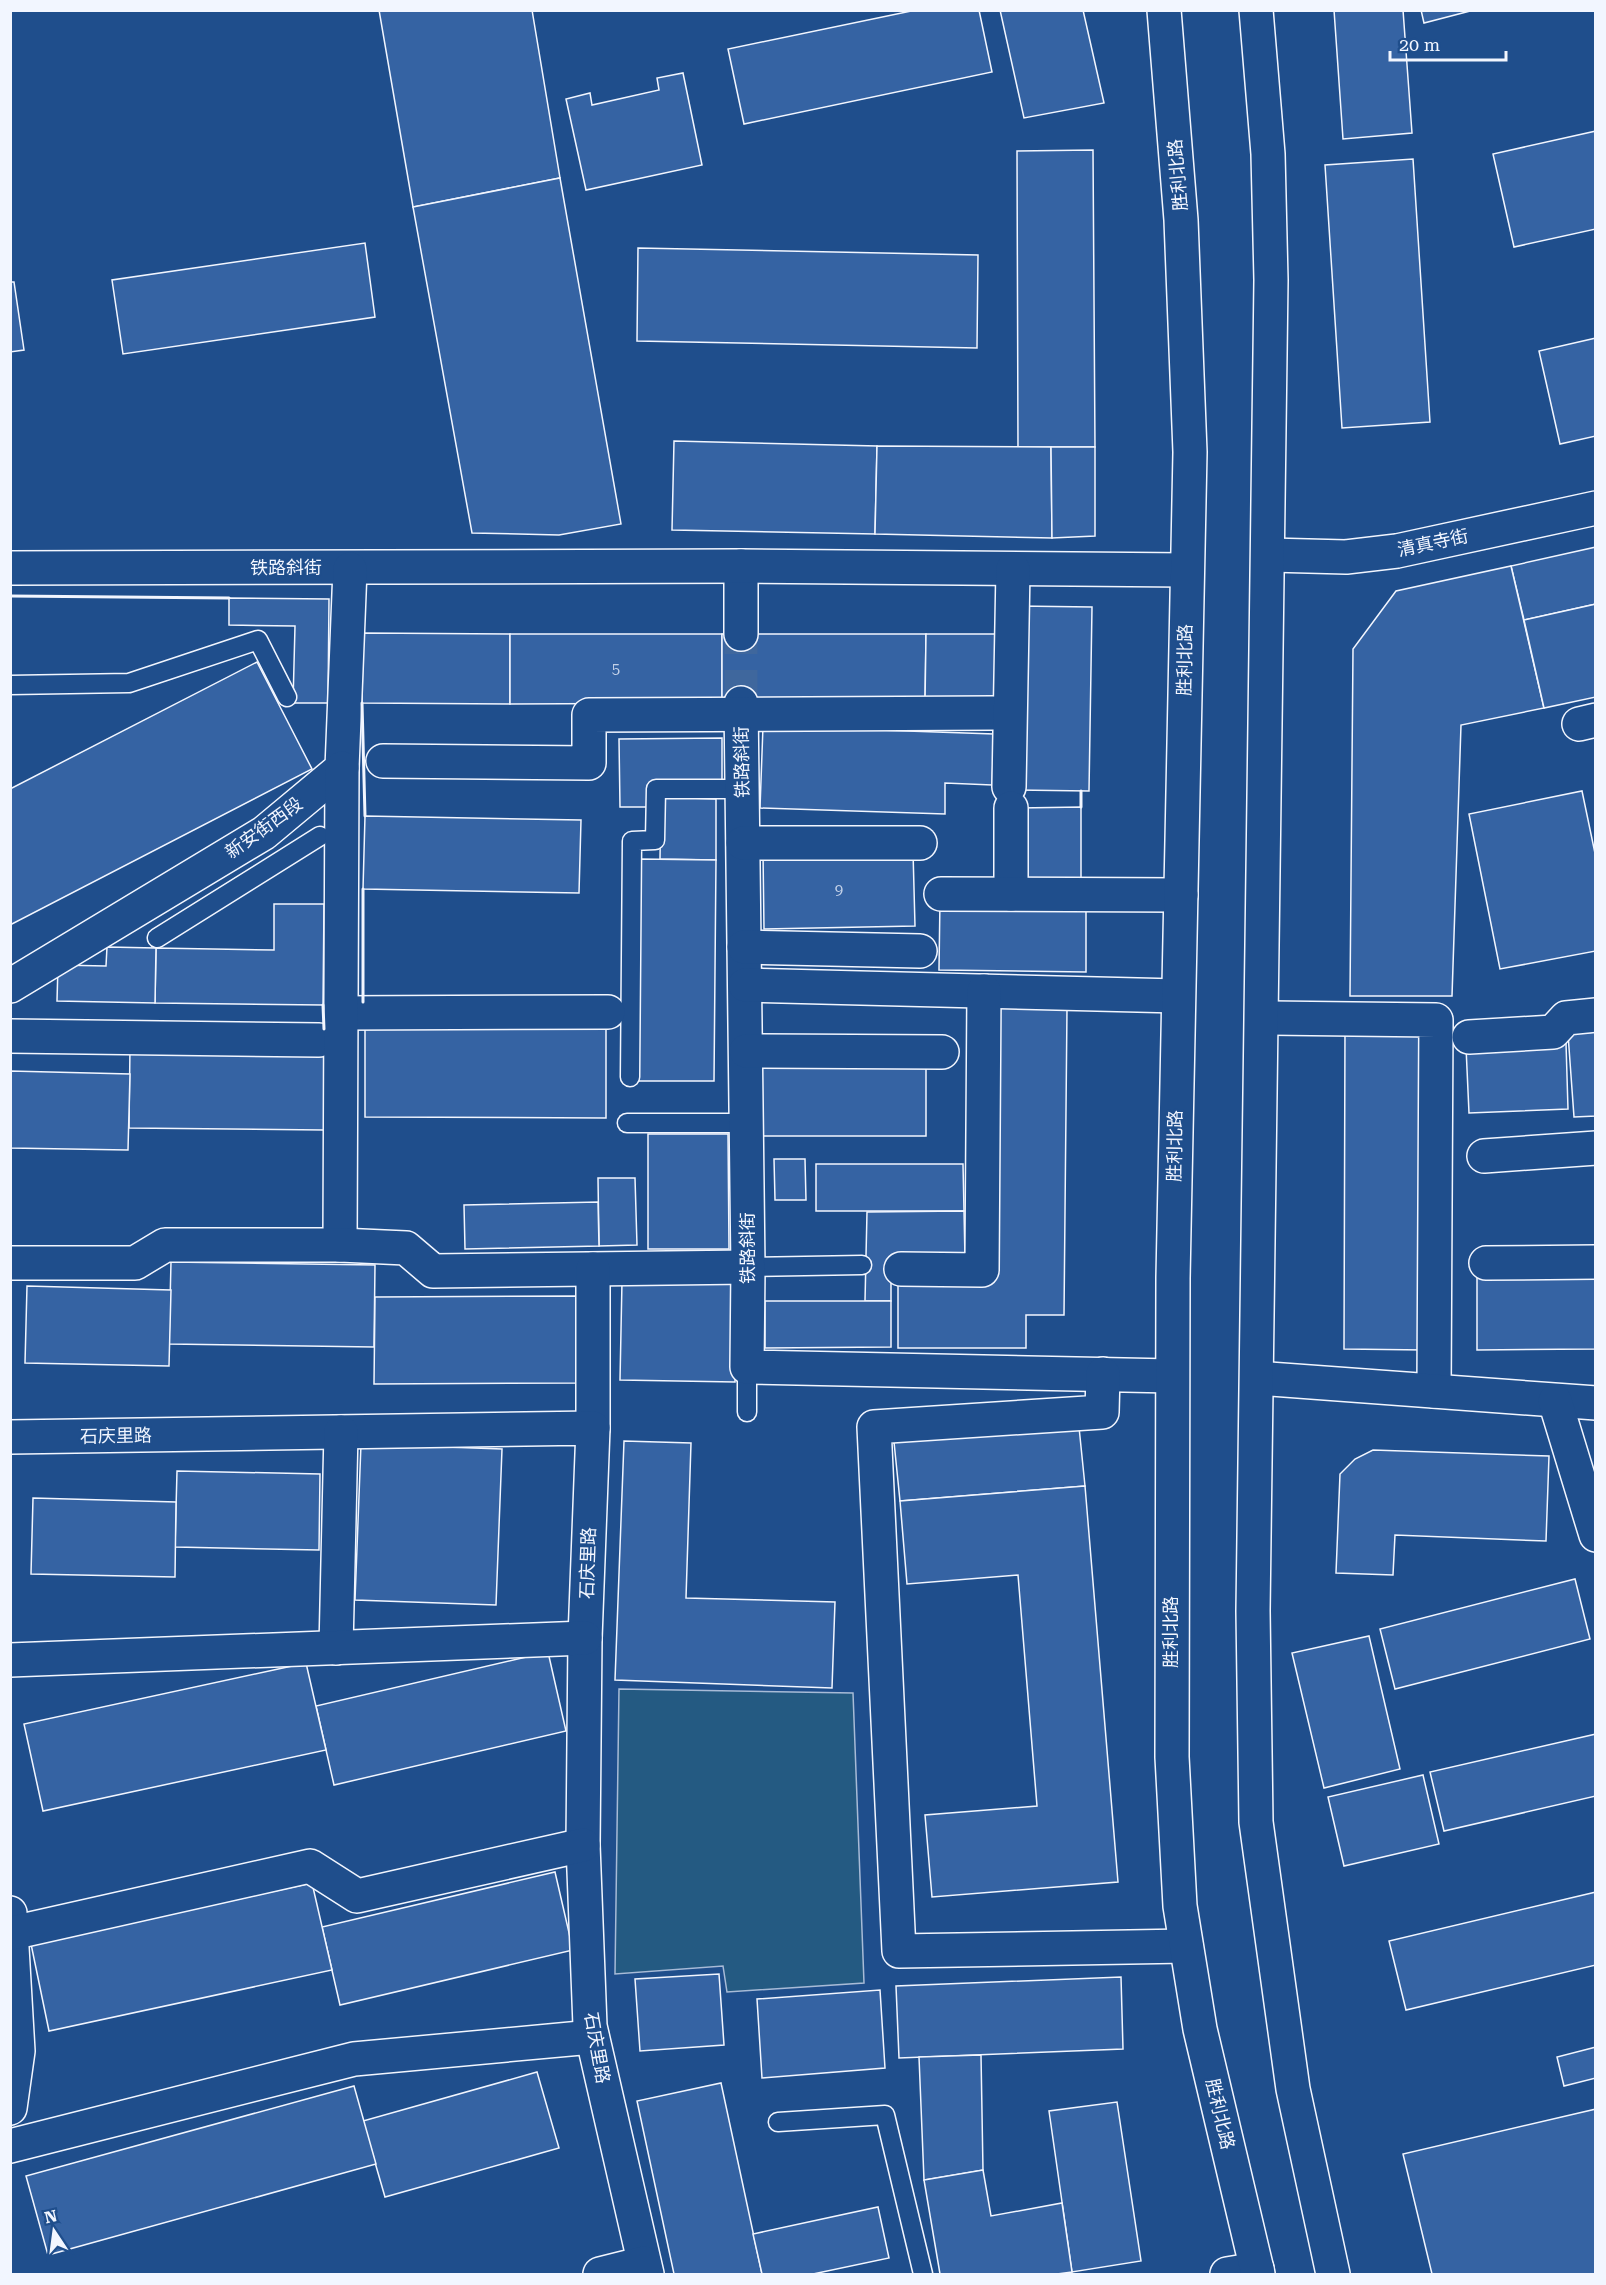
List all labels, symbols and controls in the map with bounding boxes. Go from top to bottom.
scale bar [1390,24,1506,62]
text: 20 m [1399,34,1440,55]
street label: 胜利北路 [1164,138,1191,212]
street label: 清真寺街 [1395,525,1470,560]
street label: 铁路斜街 [250,557,322,578]
street label: 胜利北路 [1173,624,1196,696]
house number: 5 [612,660,620,678]
street label: 铁路斜街 [730,726,753,798]
street label: 新安街西段 [221,793,306,863]
house number: 9 [835,881,843,899]
street label: 胜利北路 [1163,1110,1186,1182]
street label: 铁路斜街 [737,1212,758,1284]
street label: 石庆里路 [80,1424,152,1447]
street label: 石庆里路 [576,1527,599,1599]
street label: 胜利北路 [1160,1596,1181,1668]
street label: 石庆里路 [581,2011,614,2085]
street label: 胜利北路 [1202,2076,1239,2151]
north arrow [24,2201,84,2261]
text: N [43,2206,59,2228]

